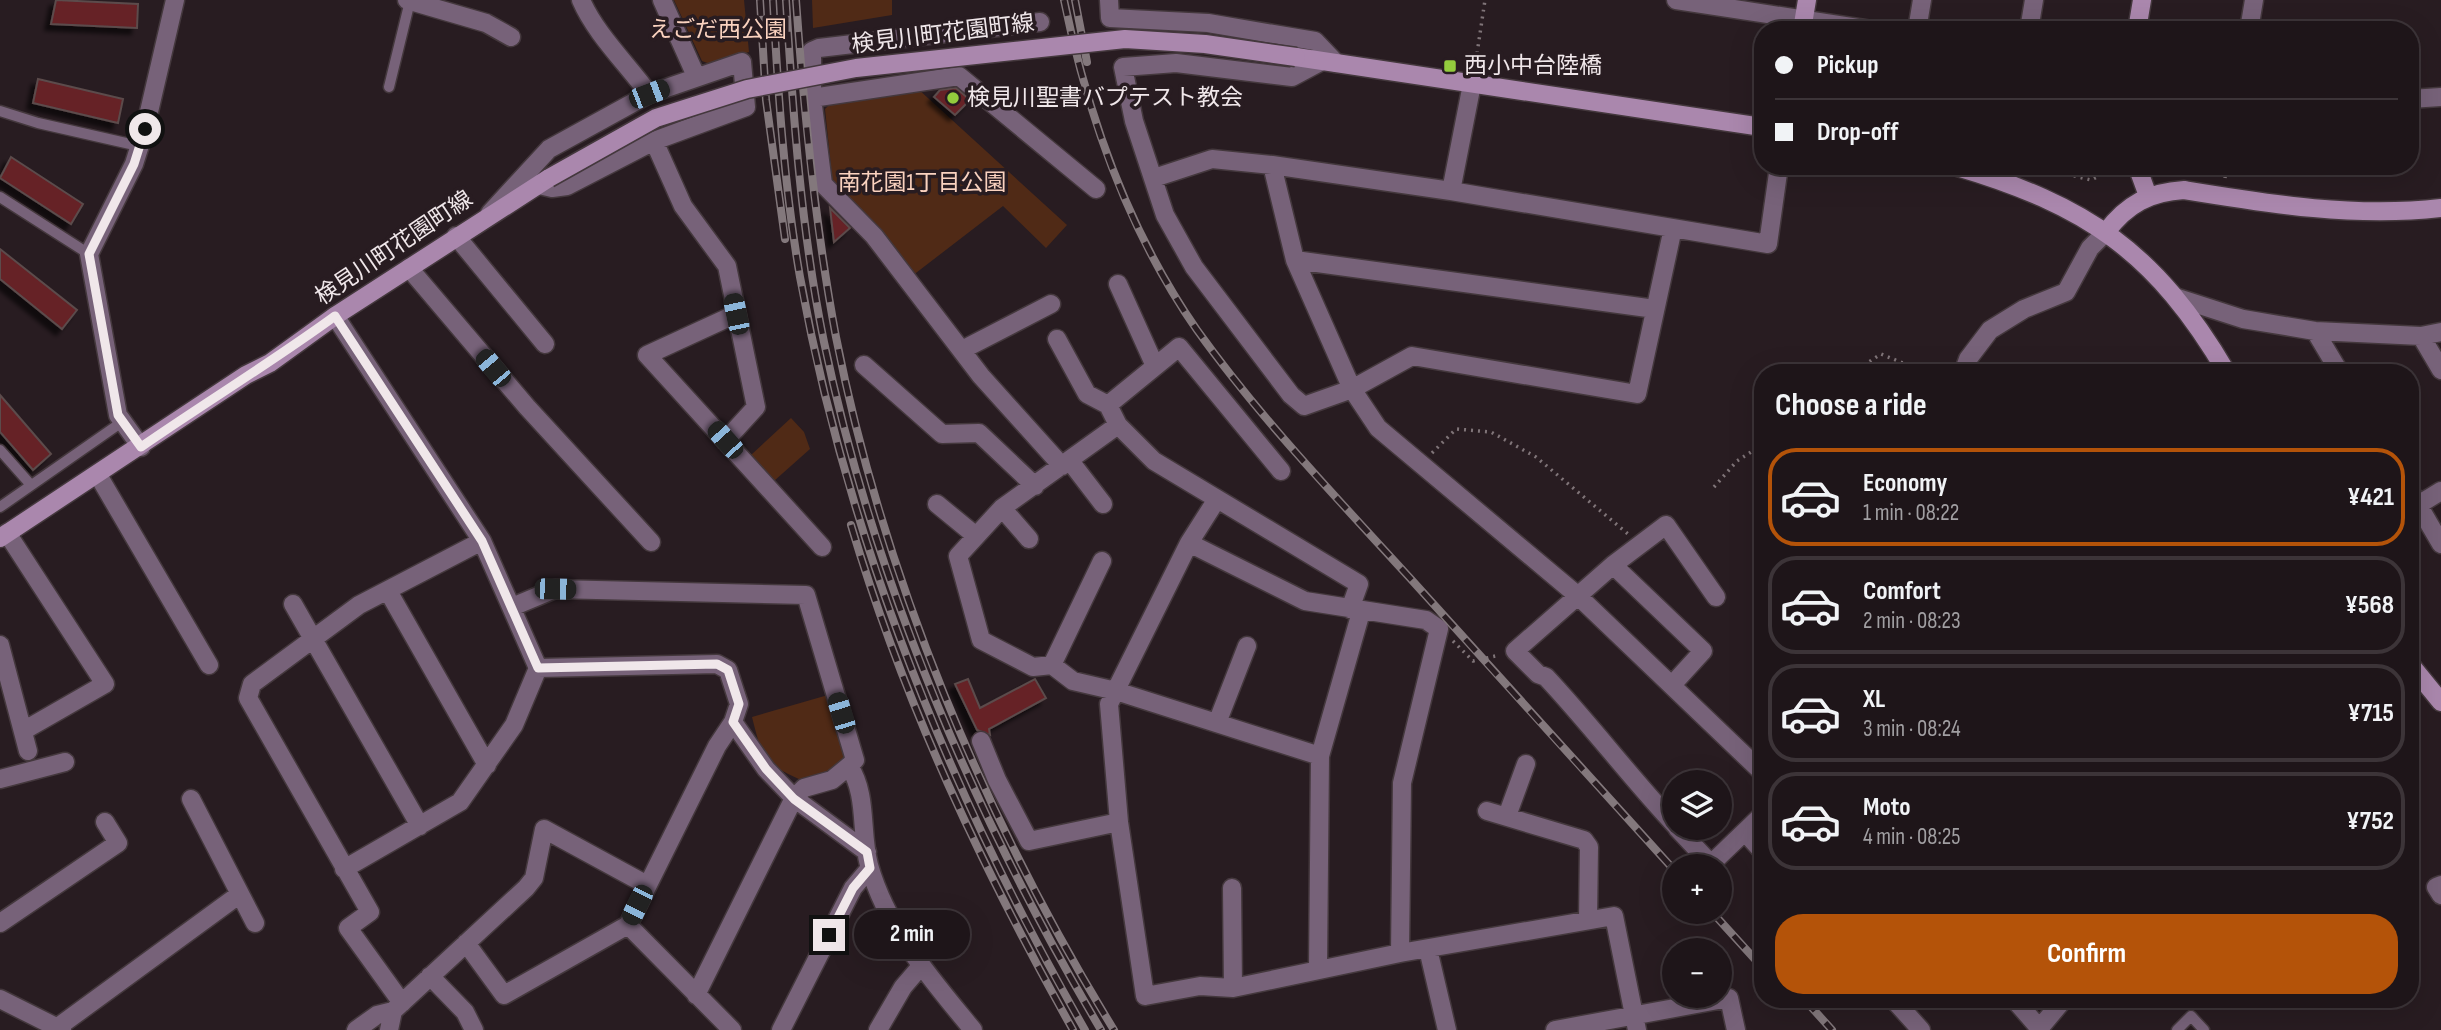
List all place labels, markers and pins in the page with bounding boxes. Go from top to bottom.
place label: 西小中台陸橋 [1464,52,1602,80]
marker: 西小中台陸橋 [1442,58,1458,74]
place label: 検見川聖書バプテスト教会 [967,84,1243,112]
marker: 検見川聖書バプテスト教会 [945,90,961,106]

